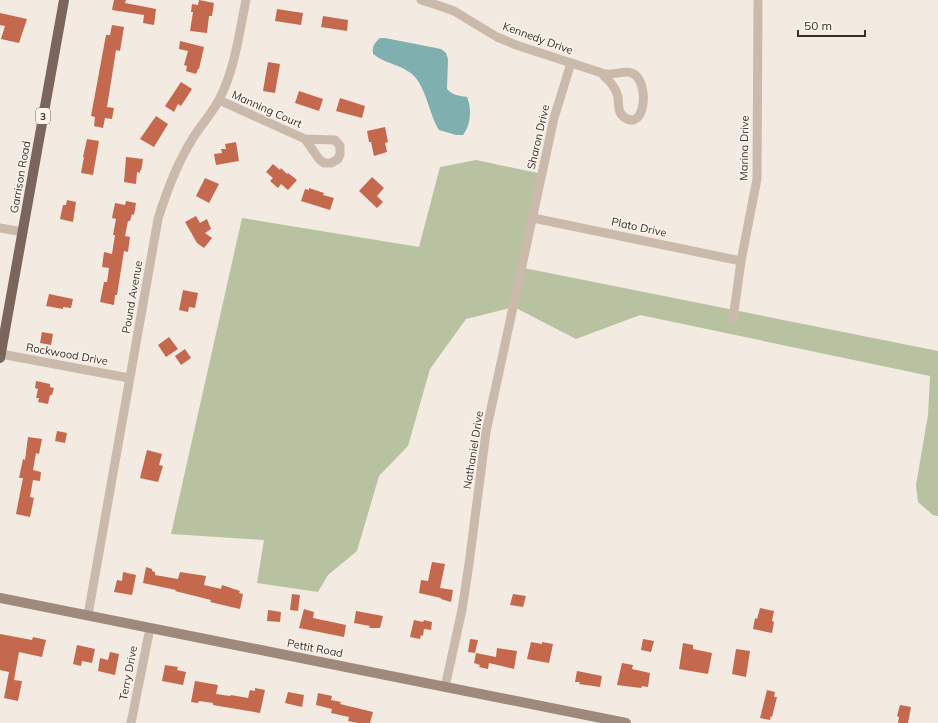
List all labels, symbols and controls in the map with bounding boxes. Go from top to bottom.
scale bar [798,12,865,38]
text: 50 m [804,18,832,33]
street label: Kennedy Drive [501,19,575,57]
street label: Manning Court [230,87,304,131]
street label: Sharon Drive [524,103,552,171]
road number: 3 [36,108,50,124]
street label: Marina Drive [736,115,752,181]
street label: Garrison Road [7,140,33,214]
street label: Plato Drive [610,214,668,240]
street label: Pound Avenue [119,259,145,335]
street label: Rockwood Drive [25,340,109,368]
street label: Nathaniel Drive [460,410,486,490]
street label: Pettit Road [286,636,344,660]
street label: Terry Drive [116,644,140,702]

